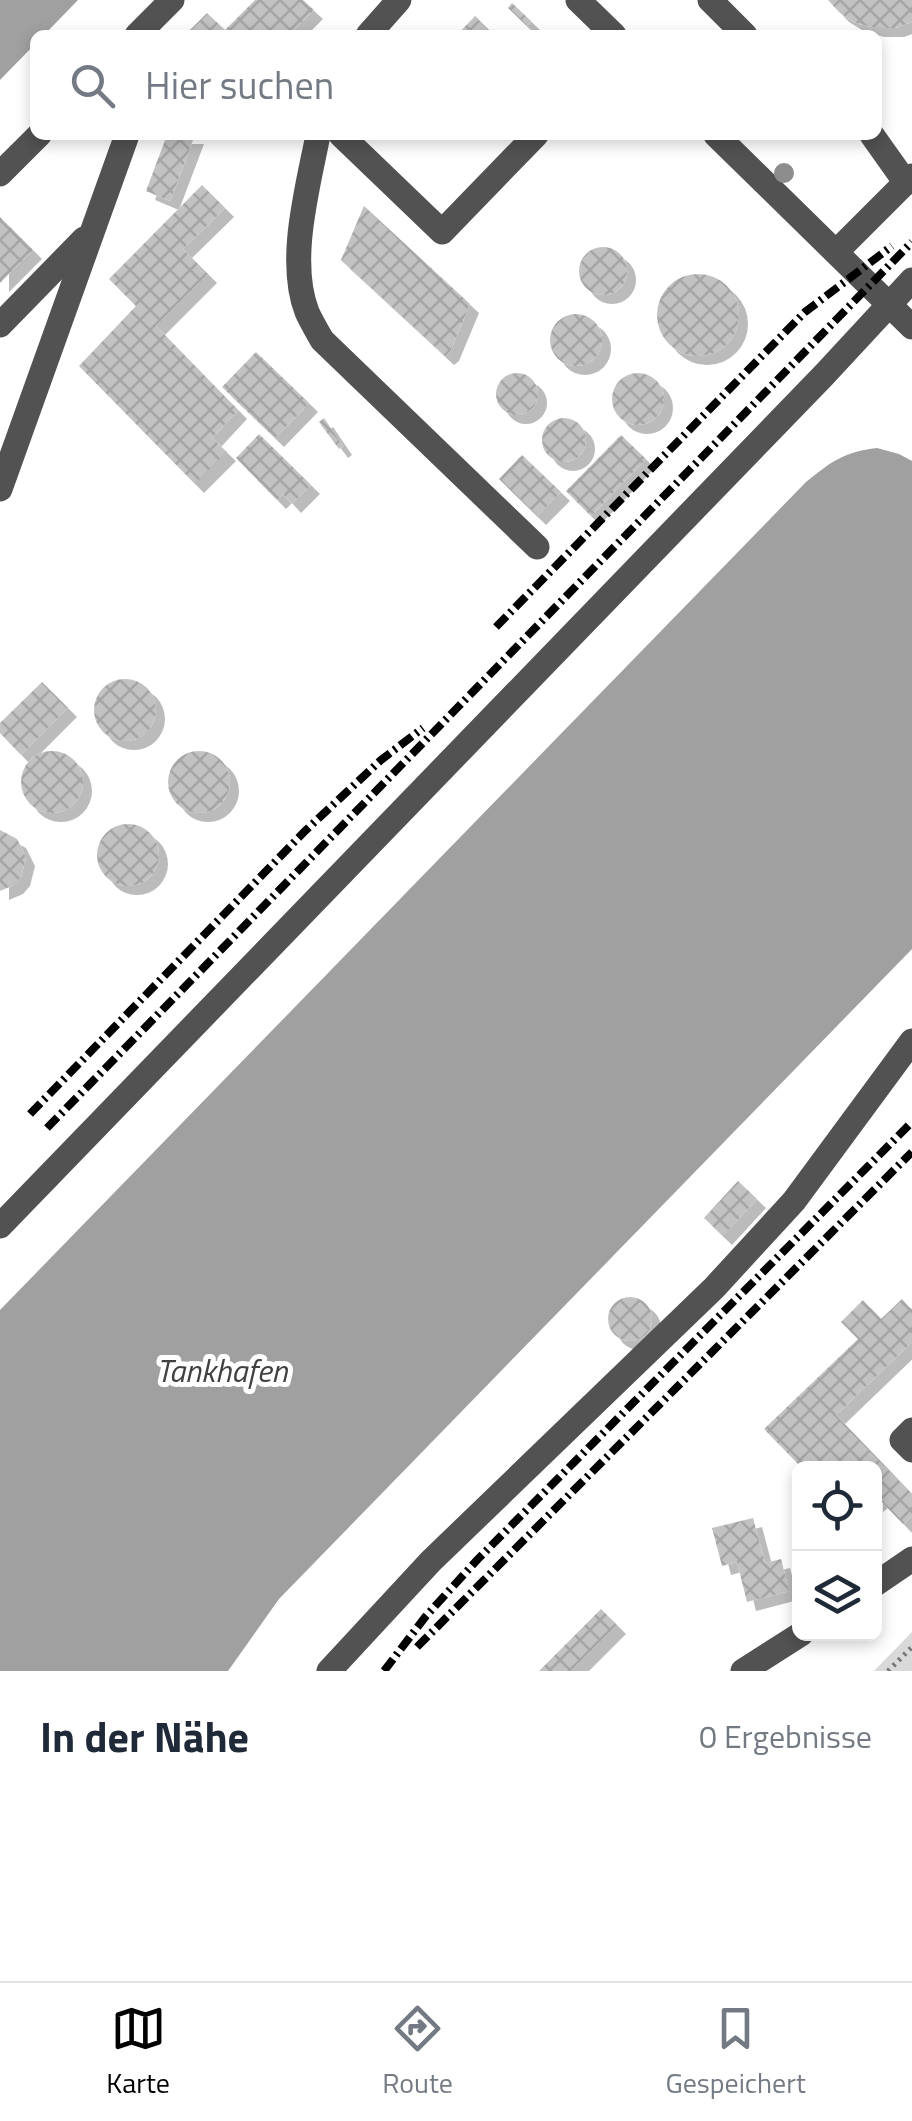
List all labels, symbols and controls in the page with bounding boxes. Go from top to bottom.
search box [30,30,882,140]
text: Hier suchen [145,56,334,114]
icon: search [65,58,120,113]
water label: Tankhafen [157,1346,289,1394]
map controls [792,1461,882,1641]
button: locate [792,1461,882,1551]
button: layers [792,1551,882,1641]
text: In der Nähe [40,1704,249,1768]
text: 0 Ergebnisse [699,1712,872,1760]
tab: Karte [106,2001,170,2104]
tab: Route [382,2001,453,2104]
tab: Gespeichert [665,2001,806,2104]

